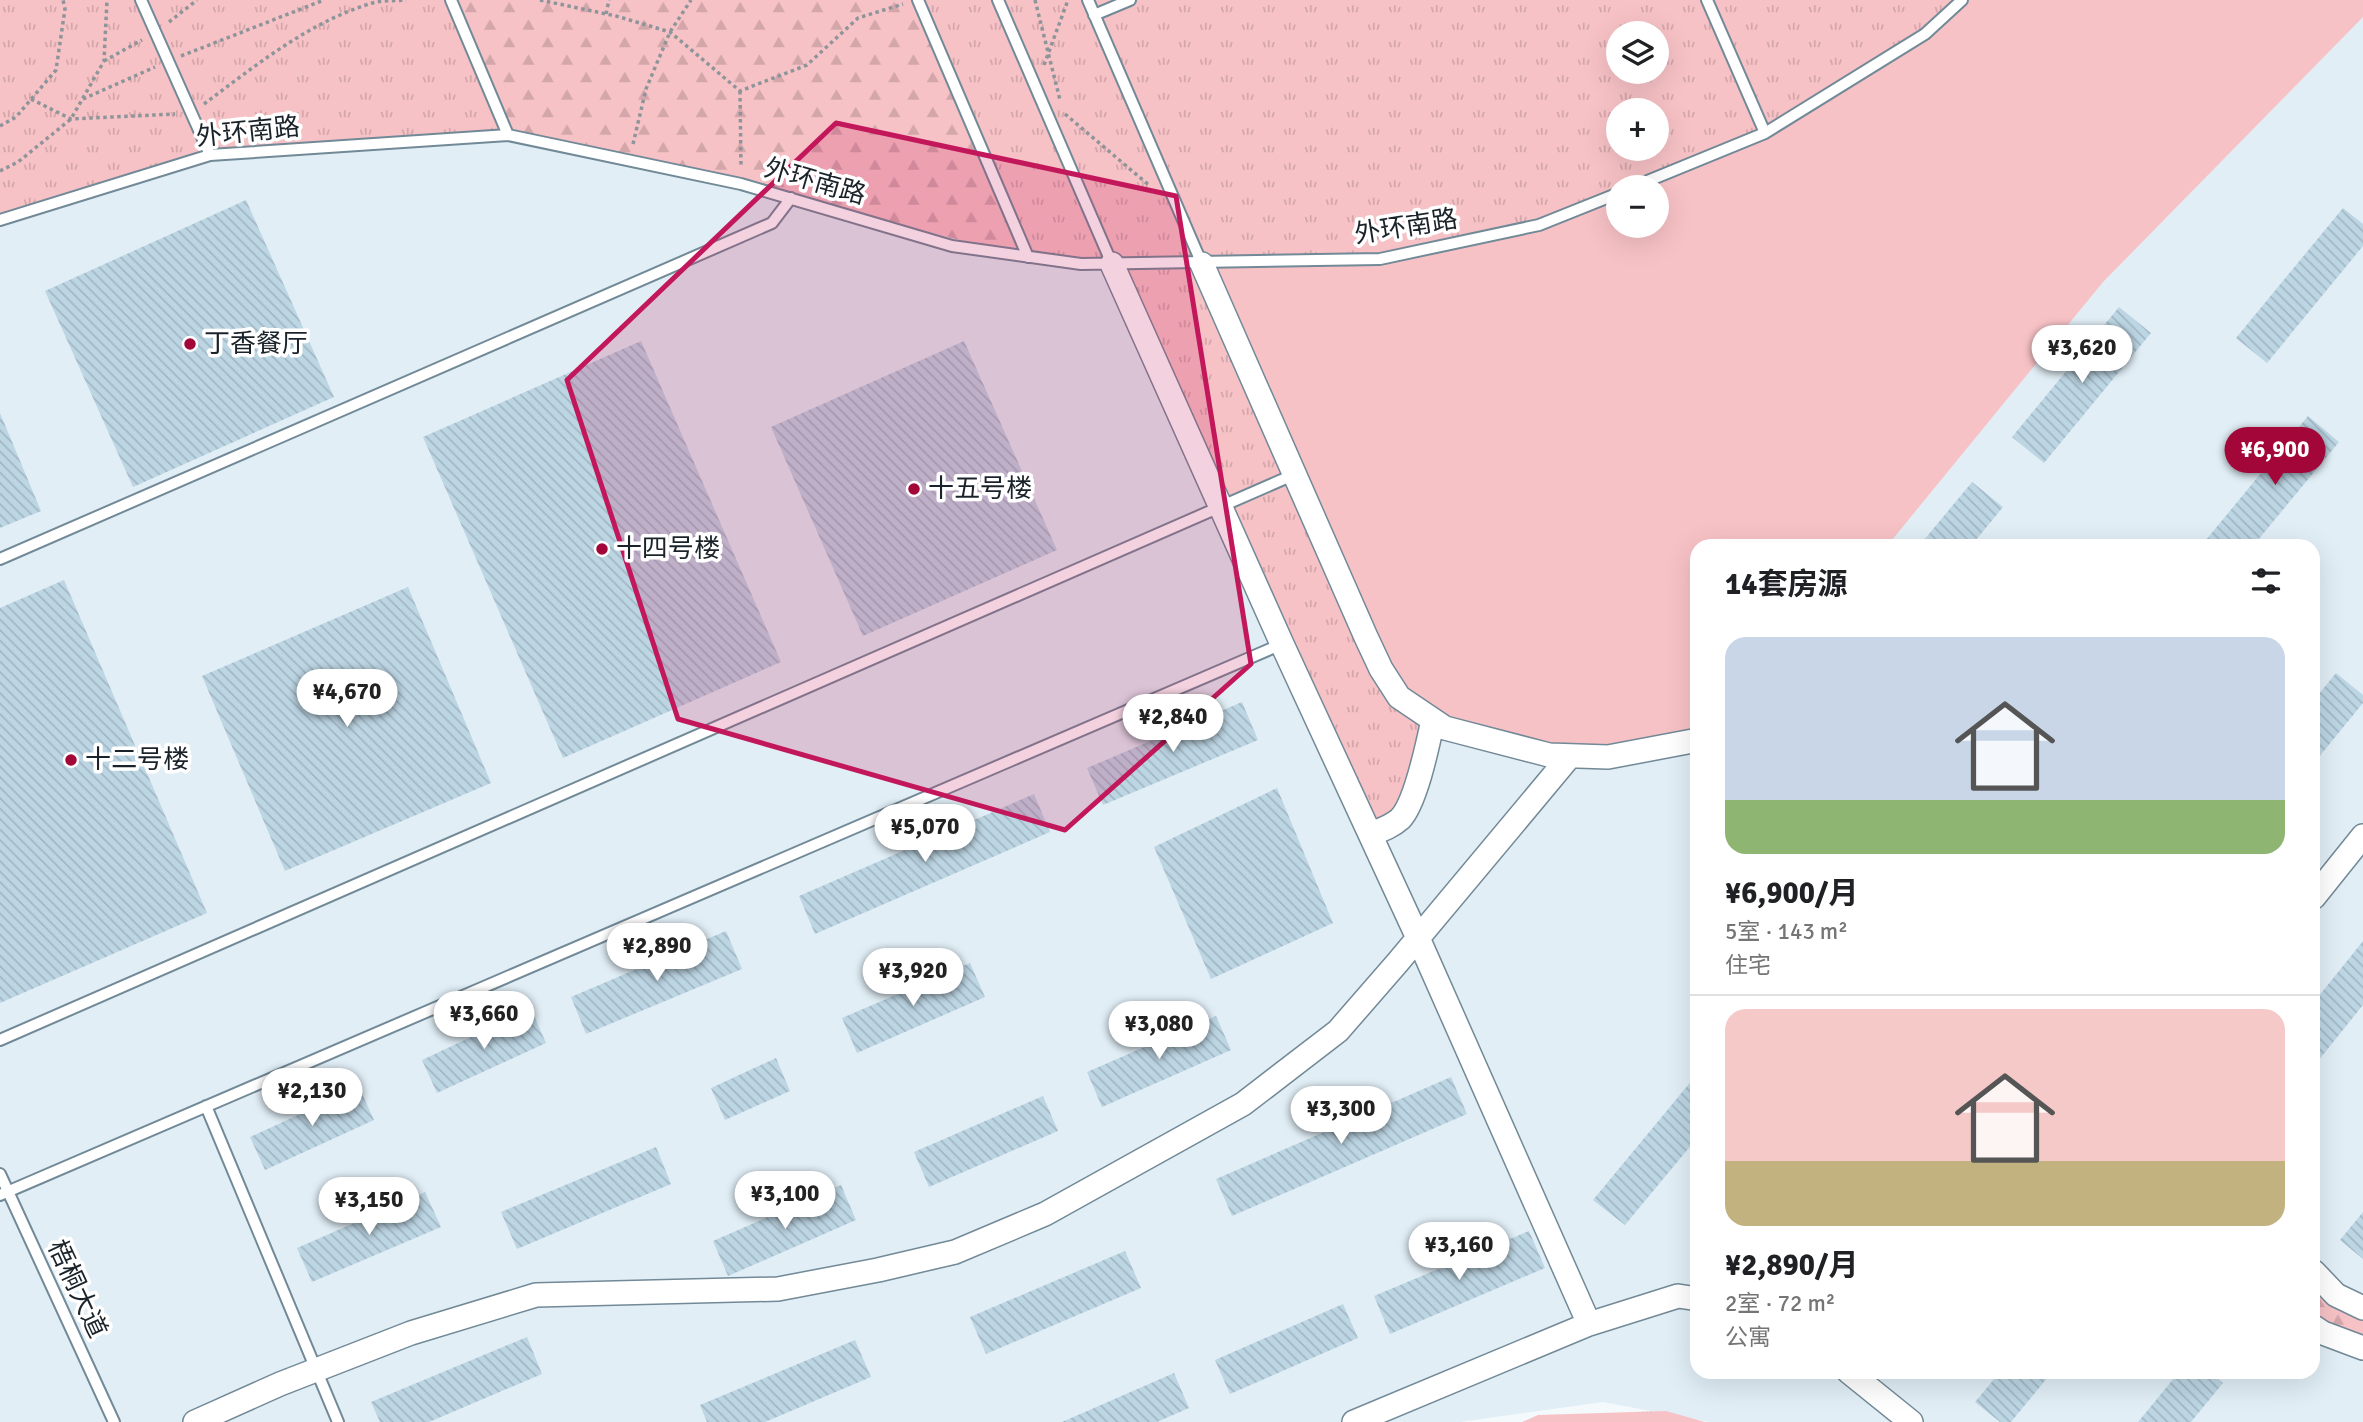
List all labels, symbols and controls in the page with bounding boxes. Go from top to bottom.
map controls [1606,21,1669,238]
button: layers [1606,21,1669,84]
button: + [1606,98,1669,161]
street label: 外环南路 [195,111,301,153]
street label: 外环南路 [761,152,869,212]
button: − [1606,175,1669,238]
street label: 外环南路 [1352,203,1460,251]
pin: ¥3,620 [2025,326,2139,385]
place label: 丁香餐厅 [204,328,308,360]
text: ¥3,620 [2048,333,2116,362]
marker: 丁香餐厅 [182,336,198,352]
pin: ¥6,900 [2218,428,2332,487]
text: ¥6,900 [2241,435,2309,464]
place label: 十五号楼 [928,473,1032,505]
marker: 十五号楼 [906,481,922,497]
place label: 十四号楼 [616,533,720,565]
marker: 十四号楼 [594,541,610,557]
icon: filters [2247,562,2285,600]
text: 14套房源 [1725,566,1847,603]
pin: ¥4,670 [290,670,404,729]
text: ¥4,670 [313,677,381,706]
icon: home [1942,683,2068,809]
pin: ¥2,840 [1116,694,1230,754]
text: ¥2,840 [1139,702,1207,731]
place label: 十二号楼 [85,744,189,776]
marker: 十二号楼 [63,752,79,768]
pin: ¥5,070 [868,804,982,864]
text: ¥5,070 [891,812,959,841]
text: ¥6,900/月 [1725,875,1858,912]
text: 5室 · 143 m² [1725,917,1848,946]
pin: ¥2,890 [600,923,714,983]
text: ¥2,890 [623,931,691,960]
pin: ¥3,920 [856,948,970,1008]
text: 住宅 [1725,951,1771,980]
text: ¥3,920 [879,956,947,985]
pin: ¥3,660 [427,992,541,1051]
text: ¥3,660 [450,999,518,1028]
pin: ¥3,080 [1102,1002,1216,1061]
text: ¥3,080 [1125,1009,1193,1038]
icon: home [1942,1055,2068,1181]
pin: ¥2,130 [255,1068,369,1128]
text: ¥2,130 [278,1076,346,1105]
pin: ¥3,300 [1284,1086,1398,1146]
text: ¥3,300 [1307,1094,1375,1123]
pin: ¥3,100 [728,1172,842,1231]
pin: ¥3,150 [312,1178,426,1237]
text: ¥3,100 [751,1179,819,1208]
text: ¥3,150 [335,1185,403,1214]
pin: ¥3,160 [1402,1222,1516,1282]
text: ¥3,160 [1425,1230,1493,1259]
street label: 梧桐大道 [41,1235,113,1343]
text: ¥2,890/月 [1725,1247,1858,1284]
text: 2室 · 72 m² [1725,1289,1835,1318]
text: 公寓 [1725,1323,1771,1352]

